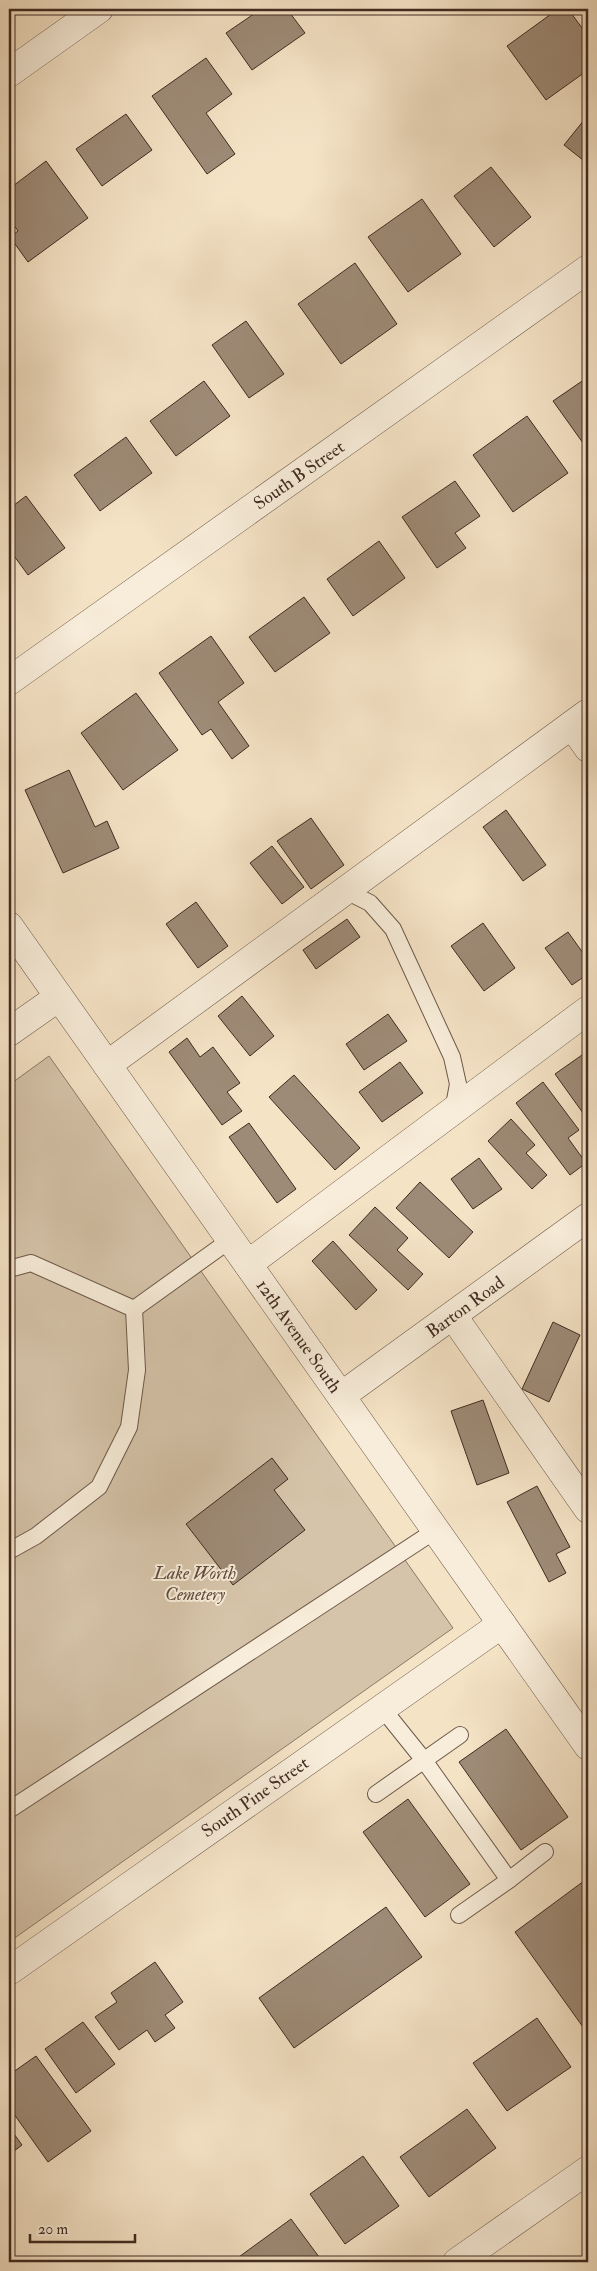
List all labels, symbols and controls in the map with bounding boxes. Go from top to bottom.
street label: South B Street [249,436,349,515]
street label: Barton Road [422,1271,509,1343]
street label: 12th Avenue South [251,1275,347,1398]
park label: Lake Worth Cemetery [153,1562,236,1606]
street label: South Pine Street [197,1752,314,1843]
scale bar [30,2211,135,2243]
text: 20 m [38,2220,68,2239]

